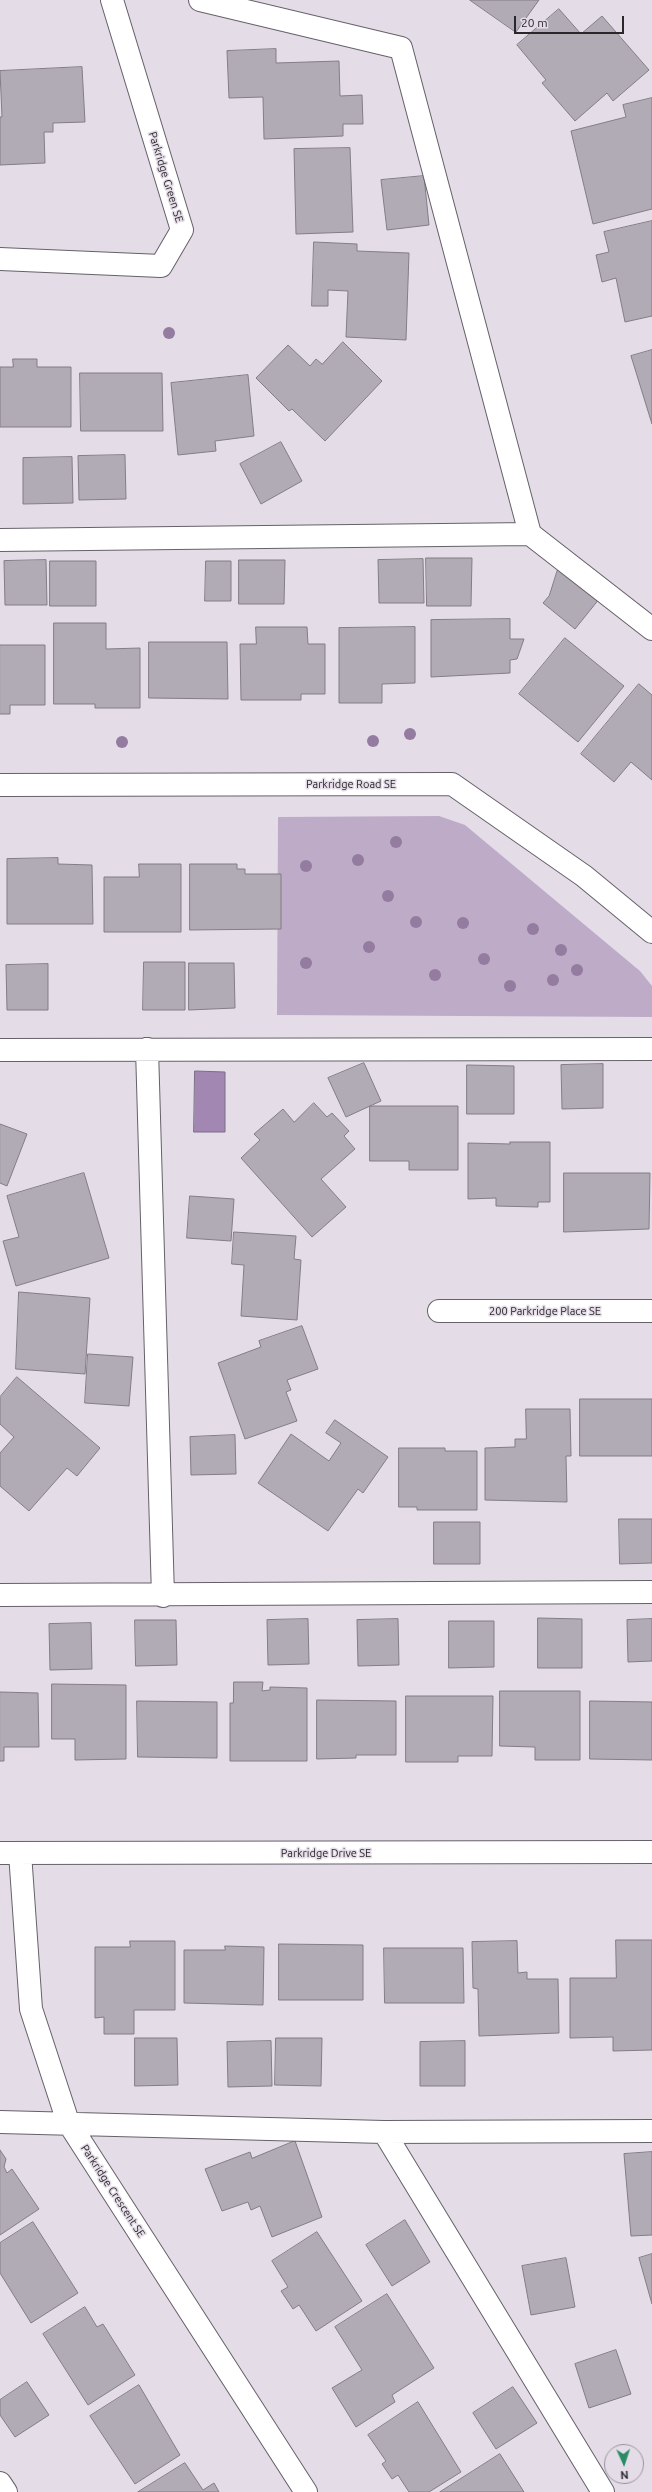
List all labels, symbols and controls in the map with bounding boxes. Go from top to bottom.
scale bar [516,8,626,34]
text: 20 m [521,16,548,29]
street label: Parkridge Green SE [146,130,186,224]
street label: Parkridge Road SE [306,777,396,791]
street label: 200 Parkridge Place SE [489,1304,601,1318]
street label: Parkridge Drive SE [281,1846,371,1860]
street label: Parkridge Crescent SE [78,2142,148,2240]
north arrow [604,2444,644,2484]
text: N [620,2469,629,2481]

